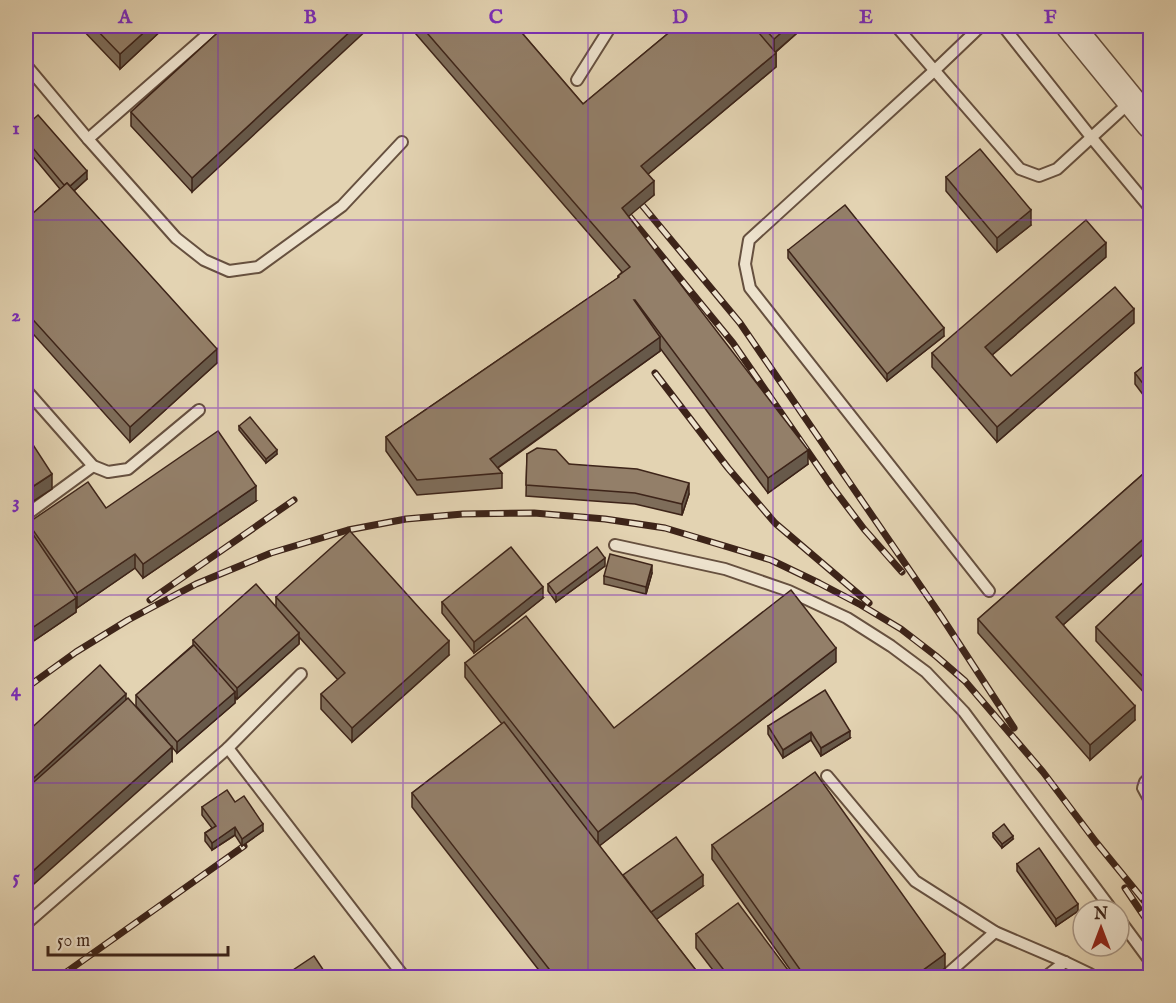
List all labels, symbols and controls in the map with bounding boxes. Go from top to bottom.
text: A [117,5,133,30]
text: B [303,5,317,30]
text: C [489,5,503,30]
text: D [672,5,688,30]
text: E [859,5,873,30]
text: F [1044,5,1057,30]
text: 1 [12,116,20,141]
text: 2 [11,303,21,328]
text: 3 [12,490,20,515]
text: 4 [11,678,22,703]
text: 5 [12,865,20,890]
north arrow [1071,898,1131,958]
text: N [1093,905,1108,925]
scale bar [48,919,228,957]
text: 50 m [57,930,90,953]

